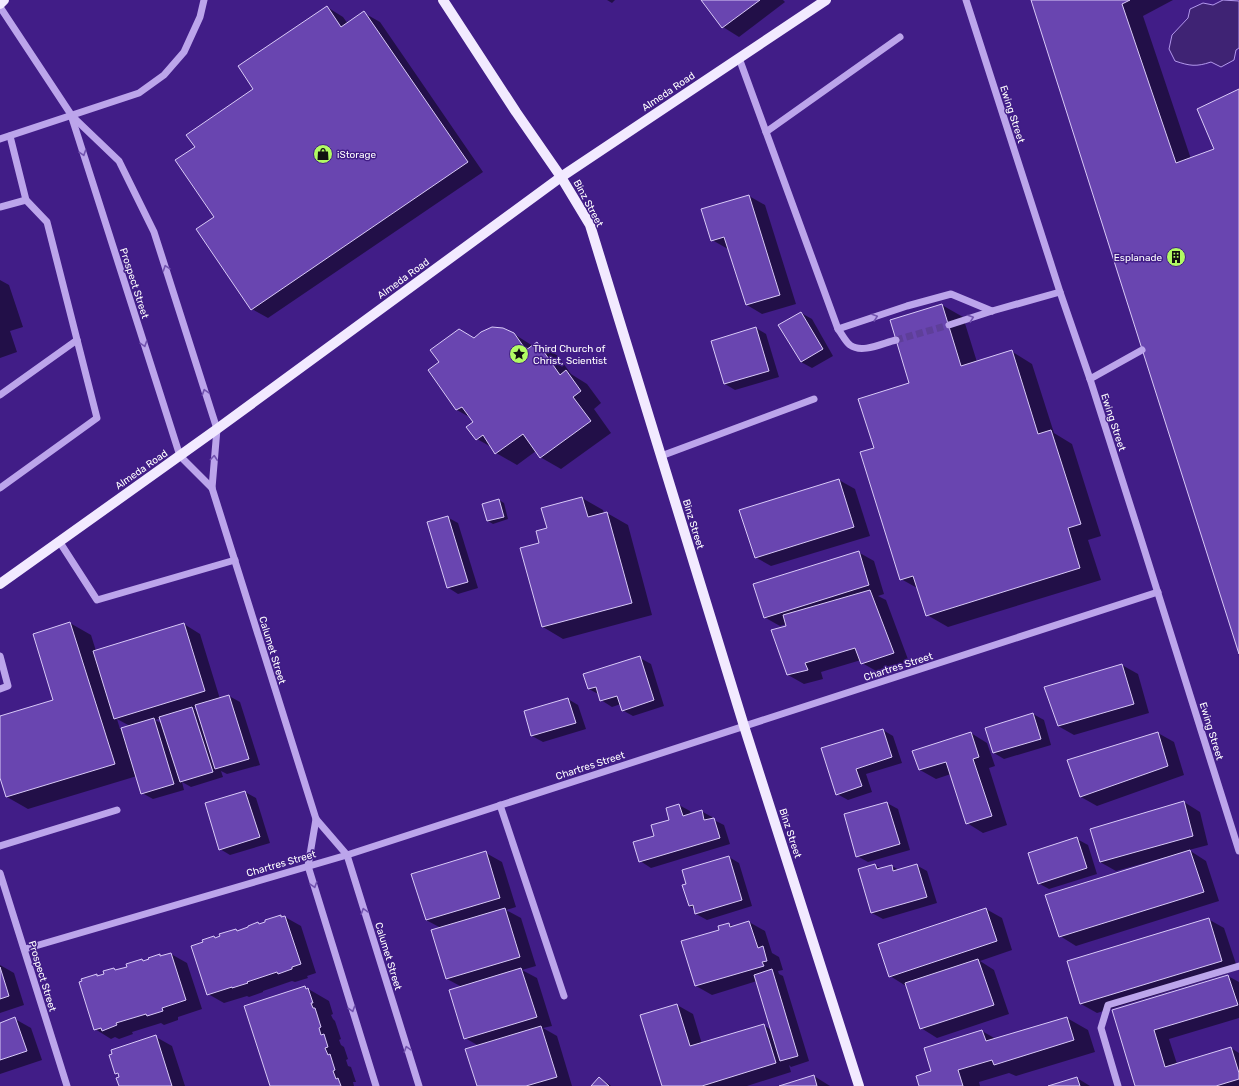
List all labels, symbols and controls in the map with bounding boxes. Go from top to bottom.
street label: Almeda Road [640,70,697,114]
street label: Ewing Street [997,84,1027,145]
shop icon: iStorage [312,143,334,165]
one-way arrow [79,149,87,156]
place label: iStorage [337,149,376,161]
street label: Binz Street [571,178,606,229]
building icon: Esplanade [1165,246,1187,268]
street label: Prospect Street [117,247,151,320]
place label: Esplanade [1114,252,1162,264]
street label: Almeda Road [375,256,432,302]
one-way arrow [162,265,170,272]
one-way arrow [872,313,879,321]
one-way arrow [967,314,974,323]
one-way arrow [139,340,148,347]
place icon: Third Church of Christ, Scientist [508,343,530,365]
place label: Third Church of Christ, Scientist [533,343,607,367]
one-way arrow [201,389,210,396]
street label: Ewing Street [1098,392,1128,453]
street label: Almeda Road [113,447,170,492]
one-way arrow [210,455,219,461]
street label: Binz Street [680,498,706,551]
street label: Calumet Street [256,615,288,686]
street label: Chartres Street [862,650,934,684]
street label: Ewing Street [1197,701,1226,762]
street label: Chartres Street [554,749,626,783]
street label: Binz Street [776,807,804,860]
street label: Chartres Street [245,848,317,880]
one-way arrow [309,881,318,888]
one-way arrow [360,908,369,915]
street label: Calumet Street [372,921,404,992]
street label: Prospect Street [26,939,59,1013]
one-way arrow [347,1005,356,1012]
one-way arrow [403,1045,412,1052]

